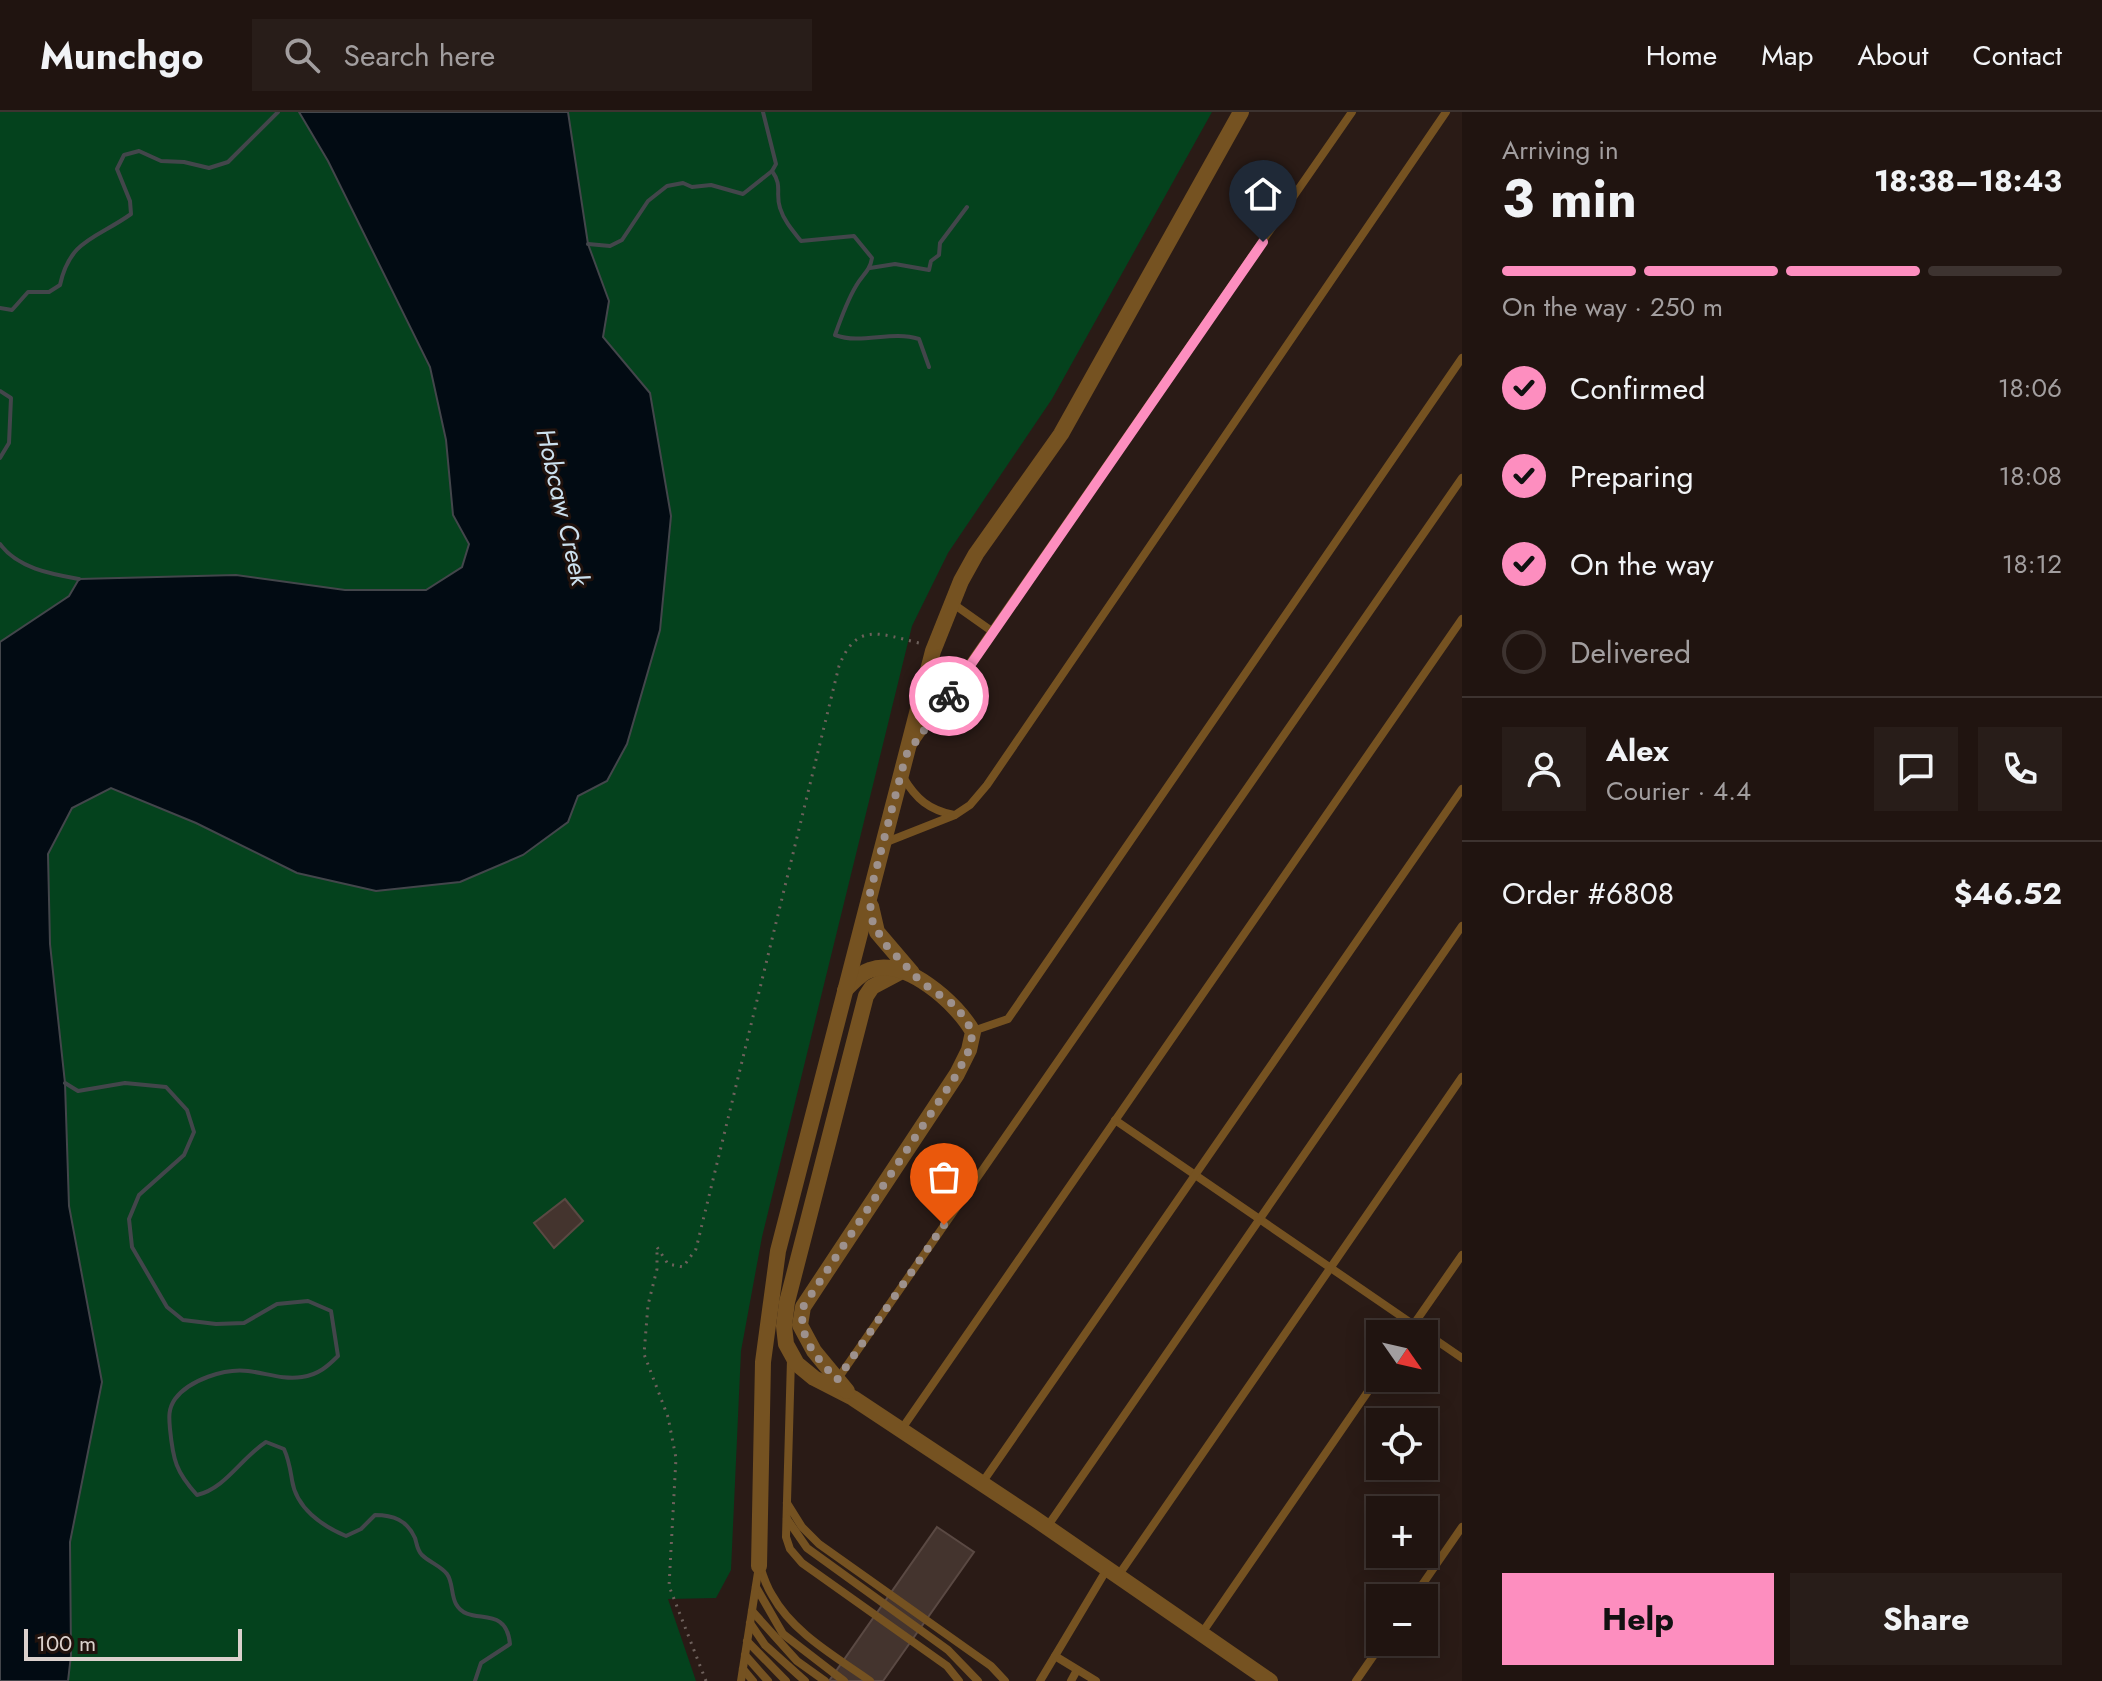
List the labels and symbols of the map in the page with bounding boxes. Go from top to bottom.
pin [1229,160,1297,242]
water label: Hobcaw Creek [526,425,600,591]
courier [909,656,989,736]
pin [910,1143,978,1225]
north arrow [1366,1320,1438,1392]
scale bar [24,1625,242,1661]

